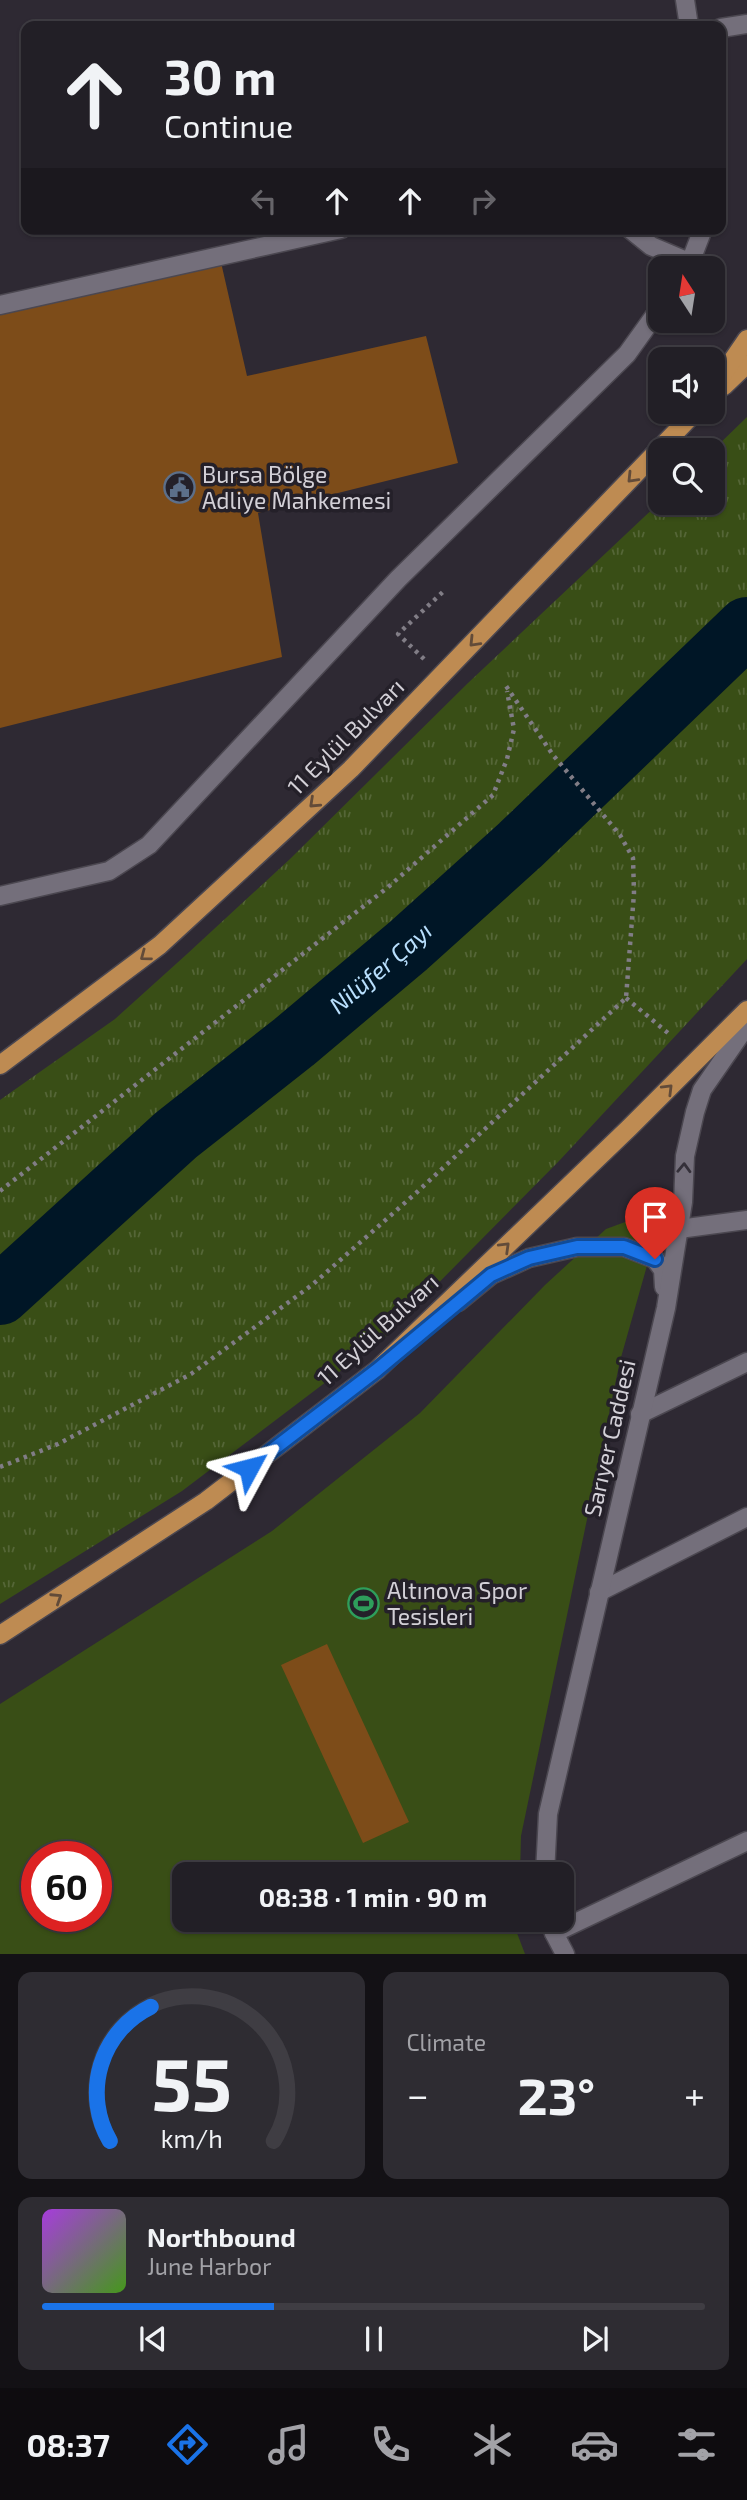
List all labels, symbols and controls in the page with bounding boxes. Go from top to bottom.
text: 30 m [164,46,276,105]
icon: ahead [49,49,140,140]
text: Continue [164,106,293,144]
icon: left [245,182,283,220]
icon: ahead [318,182,356,220]
icon: ahead [391,182,429,220]
icon: right [464,182,502,220]
north arrow [648,256,724,332]
map controls [648,256,725,515]
button: sound [648,347,725,424]
button: search [648,438,725,515]
place label: Bursa Bölge Adliye Mahkemesi [202,460,391,514]
one-way arrow [628,470,641,483]
public building icon: Bursa Bölge Adliye Mahkemesi [162,471,196,505]
one-way arrow [470,634,483,647]
street label: 11 Eylül Bulvarı [281,672,409,800]
one-way arrow [309,795,322,807]
water label: Nilüfer Çayı [323,916,437,1019]
one-way arrow [140,947,153,960]
one-way arrow [660,1084,673,1097]
one-way arrow [677,1162,692,1173]
pin [625,1187,685,1259]
icon: arrive [636,1198,674,1236]
one-way arrow [497,1243,510,1255]
street label: 11 Eylül Bulvarı [311,1268,444,1391]
street label: Sarıyer Caddesi [577,1356,641,1519]
position arrow [212,1431,286,1505]
place label: Altınova Spor Tesisleri [387,1576,527,1630]
sports icon: Altınova Spor Tesisleri [347,1587,381,1621]
one-way arrow [49,1594,62,1606]
speed limit sign: 60 [21,1841,112,1932]
text: 08:38 · 1 min · 90 m [259,1881,487,1912]
text: Climate [407,2028,486,2056]
text: 55 [151,2039,231,2127]
text: 23° [518,2063,595,2125]
text: − [407,2071,429,2117]
text: + [684,2071,705,2117]
text: km/h [160,2123,222,2153]
text: Northbound [147,2221,296,2252]
text: June Harbor [147,2252,271,2280]
icon: previous [134,2320,172,2358]
icon: pause [355,2320,393,2358]
icon: next [576,2320,614,2358]
icon: directions [163,2420,212,2469]
icon: music [264,2420,313,2469]
icon: phone [366,2420,415,2469]
icon: climate [468,2420,517,2469]
icon: car [570,2420,619,2469]
icon: filters [672,2420,721,2469]
text: 08:37 [26,2425,110,2463]

